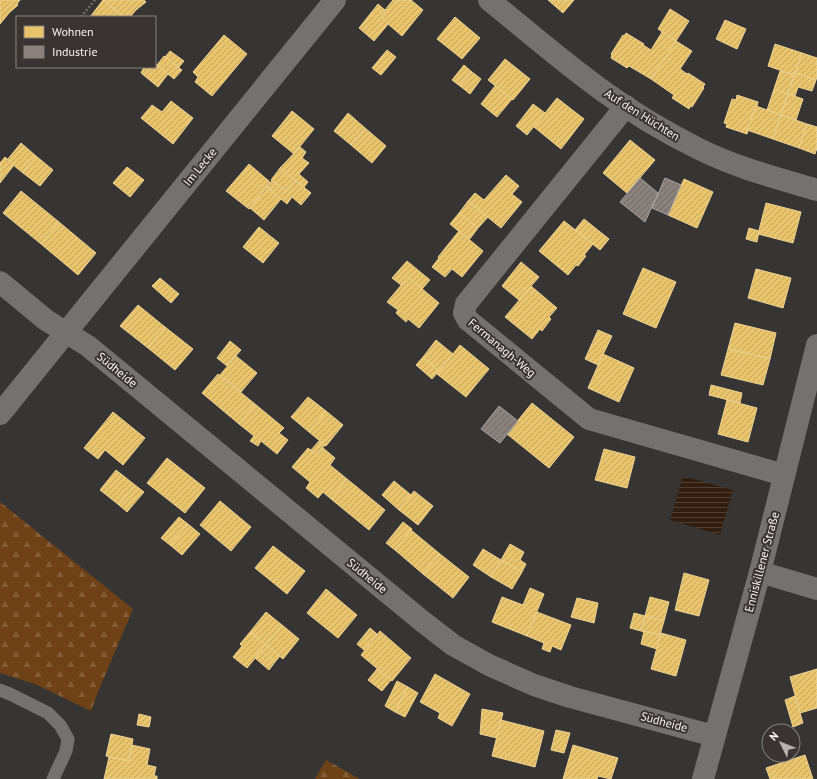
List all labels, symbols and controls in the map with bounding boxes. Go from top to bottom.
legend [16,16,156,68]
text: Wohnen [52,24,94,39]
text: Industrie [52,44,98,59]
street label: Auf den Hüchten [602,85,683,144]
street label: Im Lecke [180,144,220,189]
street label: Fermanagh-Weg [465,315,539,380]
street label: Südheide [94,349,141,390]
street label: Enniskillener Straße [741,510,782,614]
street label: Südheide [344,555,391,596]
street label: Südheide [639,708,689,735]
north arrow [761,723,801,763]
text: N [766,729,781,744]

